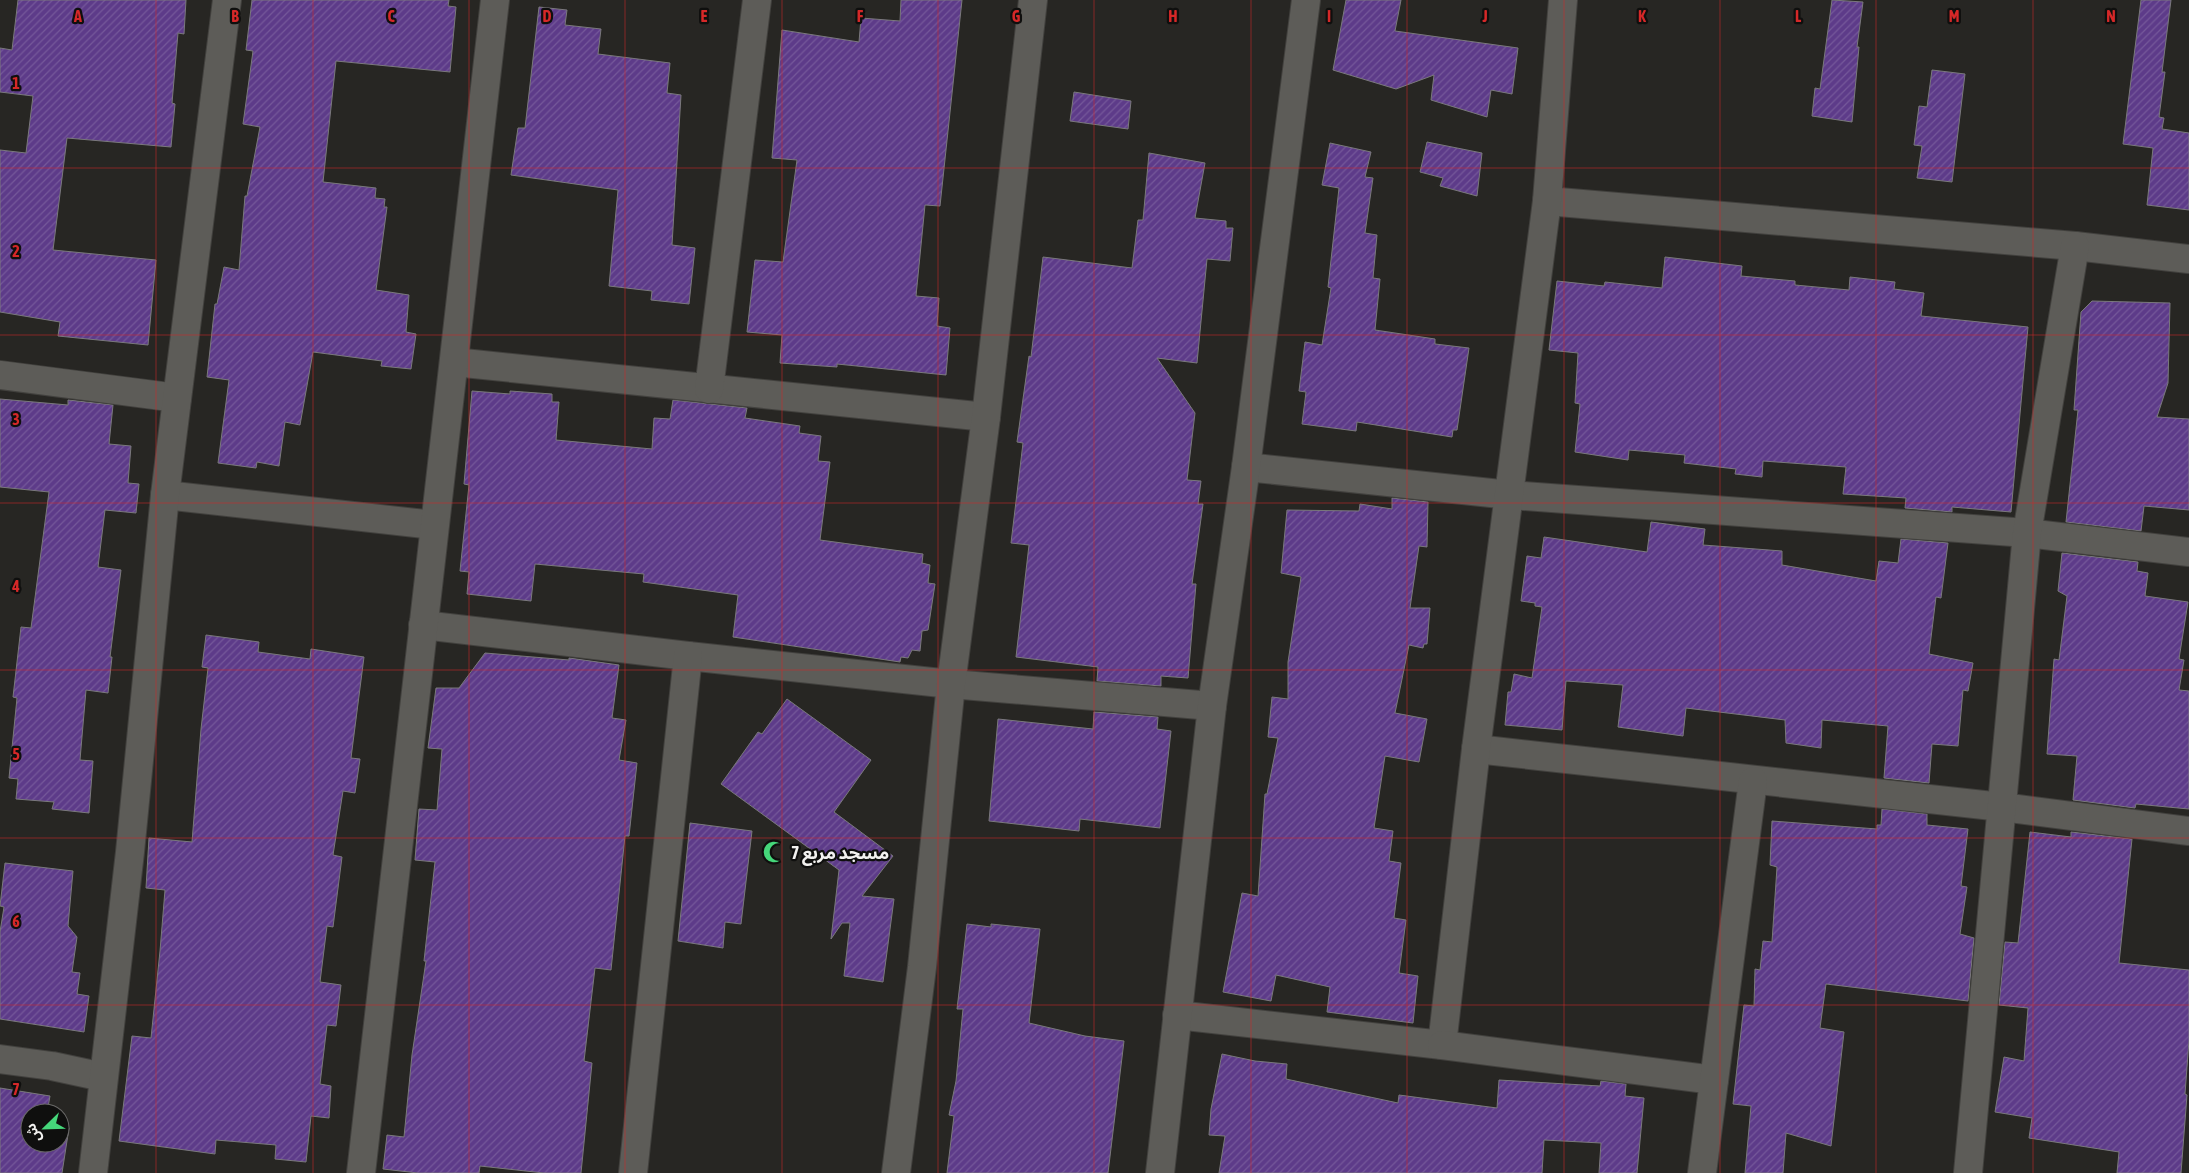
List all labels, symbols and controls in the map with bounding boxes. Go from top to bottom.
text: A [73,7,82,25]
text: B [231,7,239,25]
text: C [387,7,395,25]
text: D [543,7,552,25]
text: E [701,7,708,25]
text: F [857,7,864,25]
text: G [1012,7,1021,25]
text: H [1168,7,1178,25]
text: I [1327,7,1331,25]
text: J [1481,7,1488,25]
text: K [1638,7,1646,25]
text: L [1795,7,1802,25]
text: M [1949,7,1959,25]
text: N [2106,7,2116,25]
text: 1 [12,74,20,92]
text: 2 [12,242,20,260]
text: 3 [12,410,20,428]
text: 4 [11,577,20,595]
text: 5 [12,745,20,763]
mosque icon: مسجد مربع 7 [761,839,787,865]
place label: مسجد مربع 7 [791,842,889,866]
text: 6 [12,912,20,930]
text: 7 [12,1080,20,1098]
north arrow [20,1103,70,1153]
text: ش [22,1121,44,1145]

